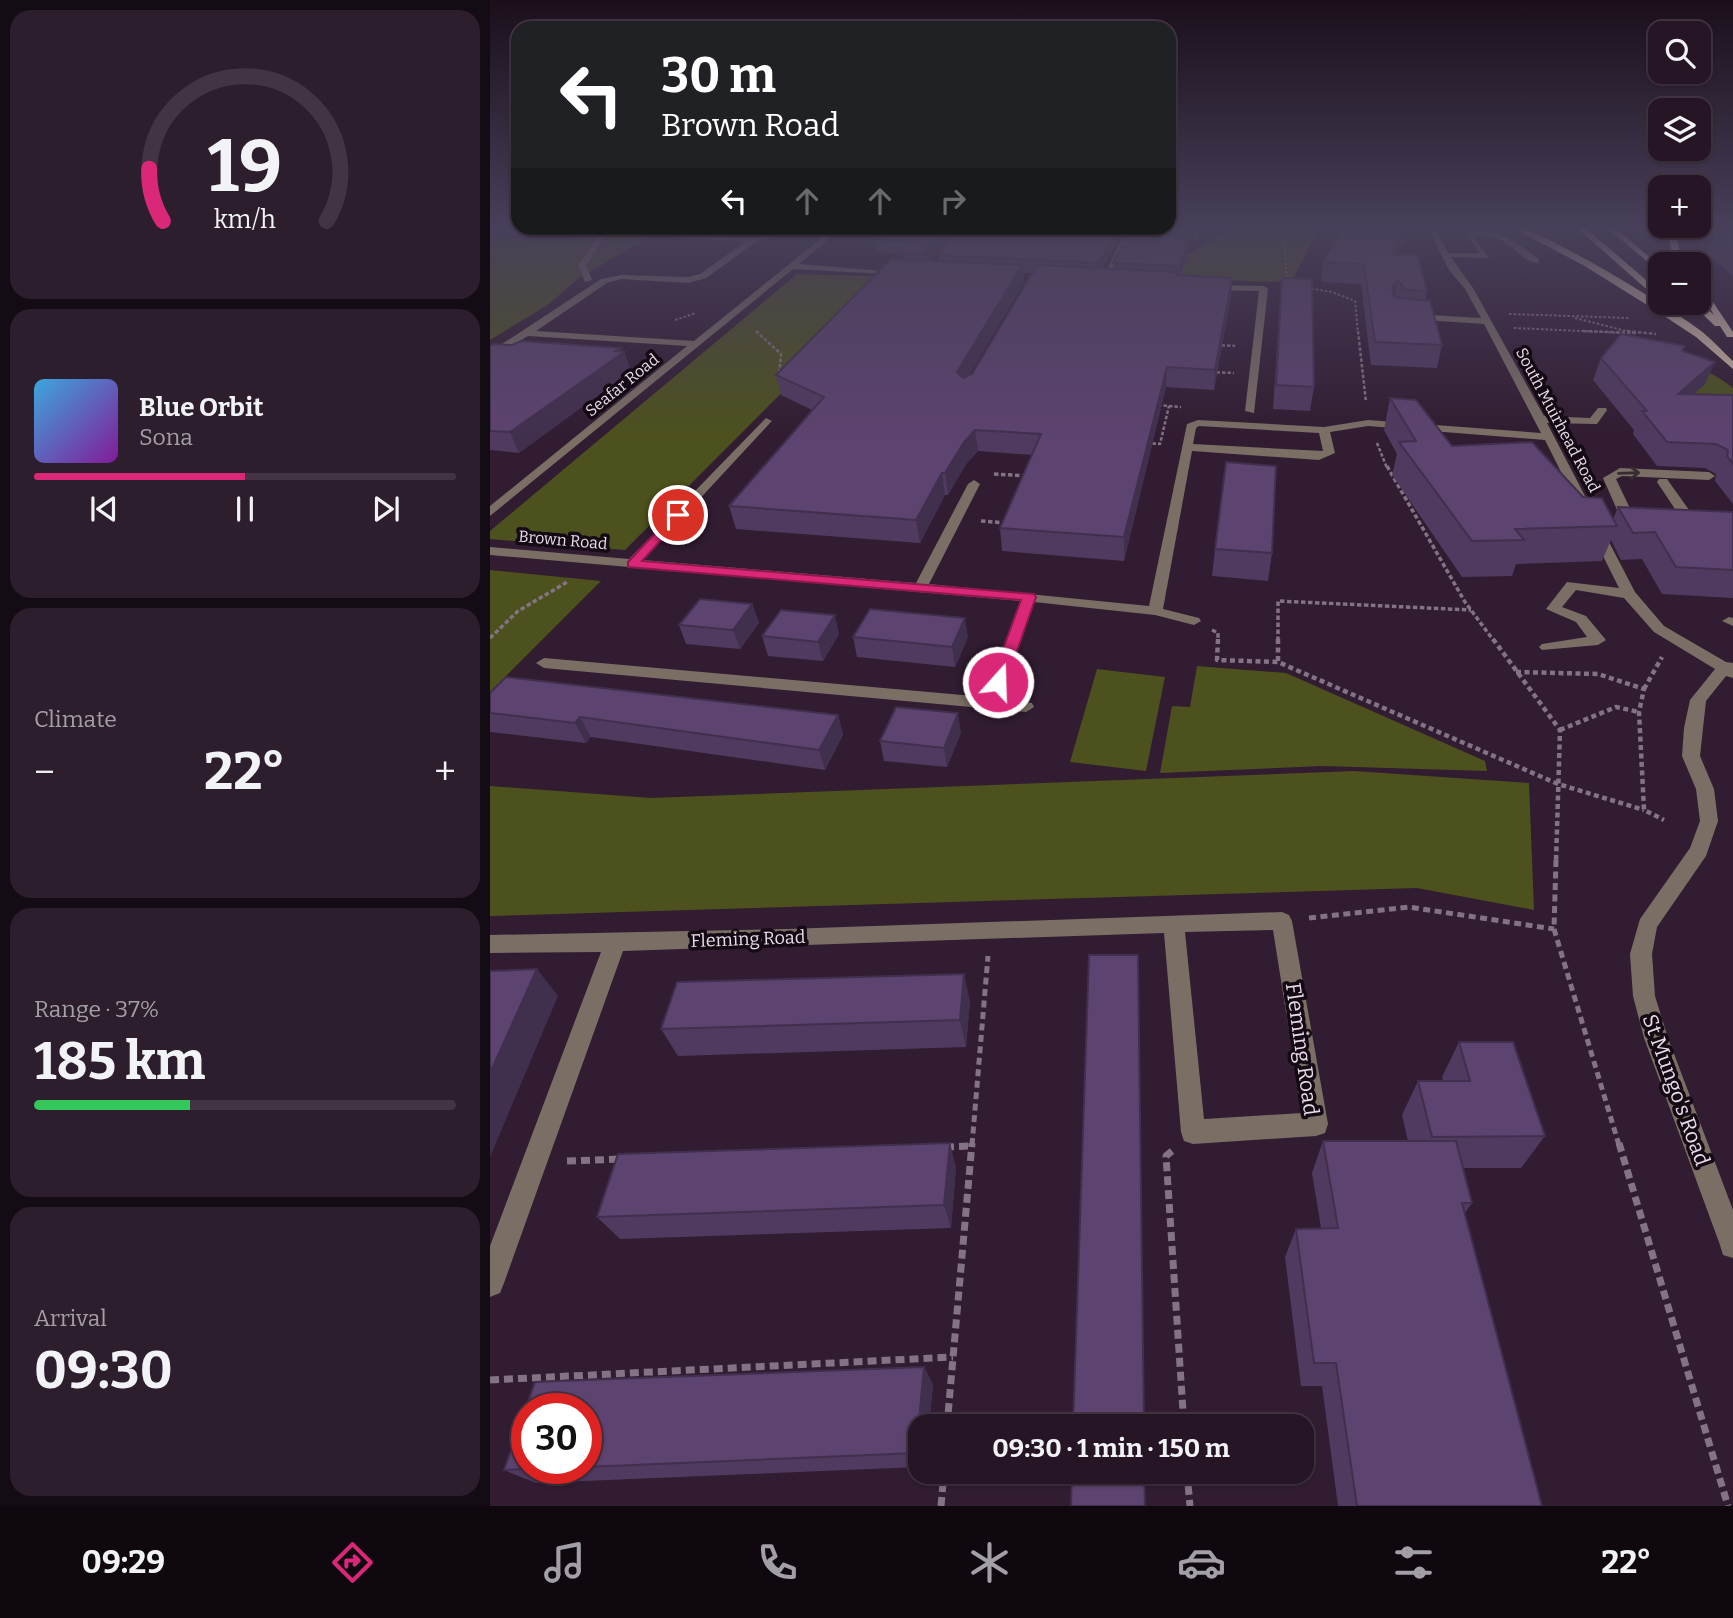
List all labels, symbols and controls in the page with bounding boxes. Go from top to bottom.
map controls [1648,21,1711,315]
button: search [1648,21,1711,84]
text: 30 m [661,46,776,105]
icon: left [546,49,637,140]
button: layers [1648,98,1711,161]
text: Brown Road [661,106,839,144]
text: 19 [208,123,282,210]
button: + [1648,175,1711,238]
icon: left [715,182,753,220]
icon: ahead [788,182,826,220]
icon: ahead [861,182,899,220]
icon: right [934,182,972,220]
text: km/h [214,204,276,234]
button: − [1648,252,1711,315]
street label: South Muirhead Road [1512,345,1604,496]
street label: Seafar Road [581,349,663,420]
text: Blue Orbit [139,392,263,423]
text: Sona [139,423,193,451]
one-way arrow [1617,467,1640,480]
pin [648,485,708,545]
icon: previous [85,490,123,528]
icon: pause [226,490,264,528]
icon: next [367,490,405,528]
icon: arrive [659,496,697,534]
street label: Brown Road [518,527,609,553]
position arrow [961,645,1035,719]
text: Climate [34,705,117,733]
text: 22° [204,740,285,803]
text: − [34,749,55,795]
text: + [434,749,456,795]
street label: Fleming Road [690,926,806,952]
street label: Fleming Road [1280,981,1324,1117]
text: Range · 37% [34,995,159,1023]
street label: St Mungo's Road [1637,1011,1715,1169]
text: 185 km [34,1030,205,1093]
text: Arrival [34,1304,107,1332]
text: 09:30 [34,1339,173,1402]
speed limit sign: 30 [511,1393,602,1484]
text: 09:30 · 1 min · 150 m [992,1433,1230,1464]
icon: directions [328,1538,377,1587]
icon: music [540,1538,589,1587]
icon: phone [753,1538,802,1587]
icon: climate [965,1538,1014,1587]
icon: car [1177,1538,1226,1587]
icon: filters [1389,1538,1438,1587]
text: 09:29 [82,1543,165,1581]
text: 22° [1601,1543,1651,1581]

